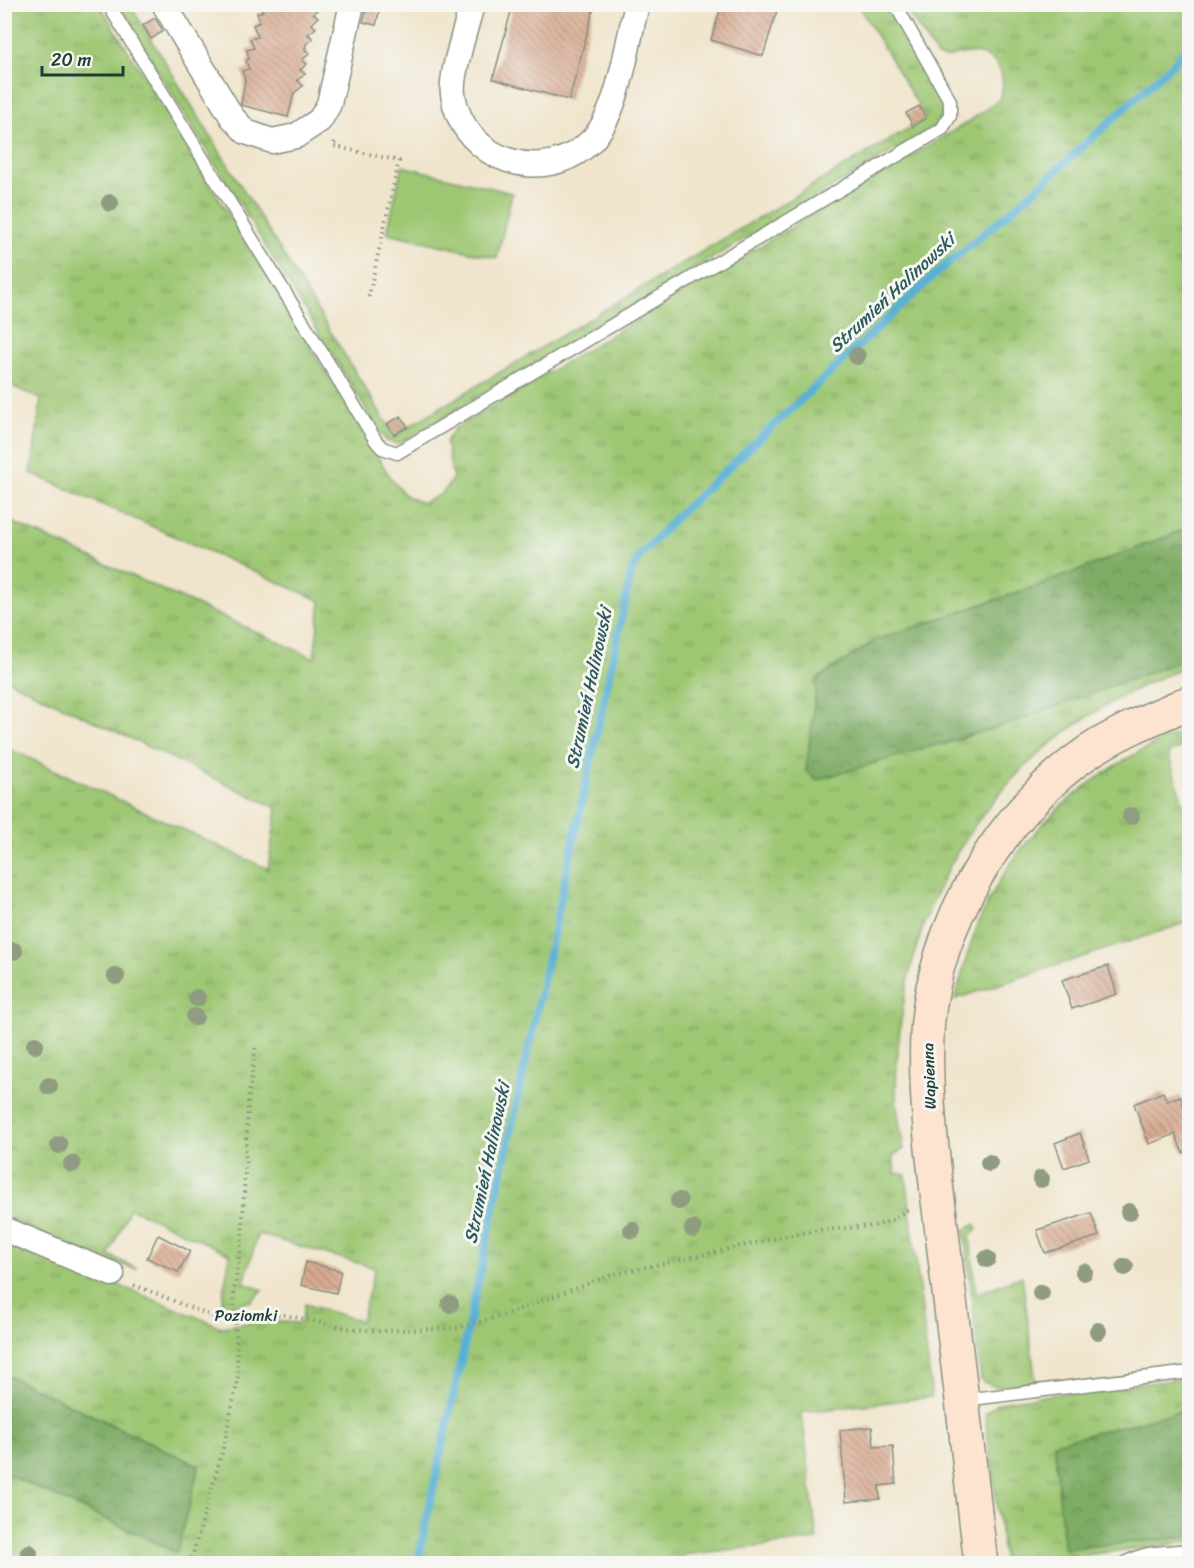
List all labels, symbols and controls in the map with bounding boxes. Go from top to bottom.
scale bar [42,39,123,77]
text: 20 m [51,44,91,76]
water label: Strumień Halinowski [821,223,966,361]
water label: Strumień Halinowski [556,601,623,771]
street label: Wapienna [913,1042,945,1110]
water label: Strumień Halinowski [454,1076,521,1246]
street label: Poziomki [215,1301,278,1330]

